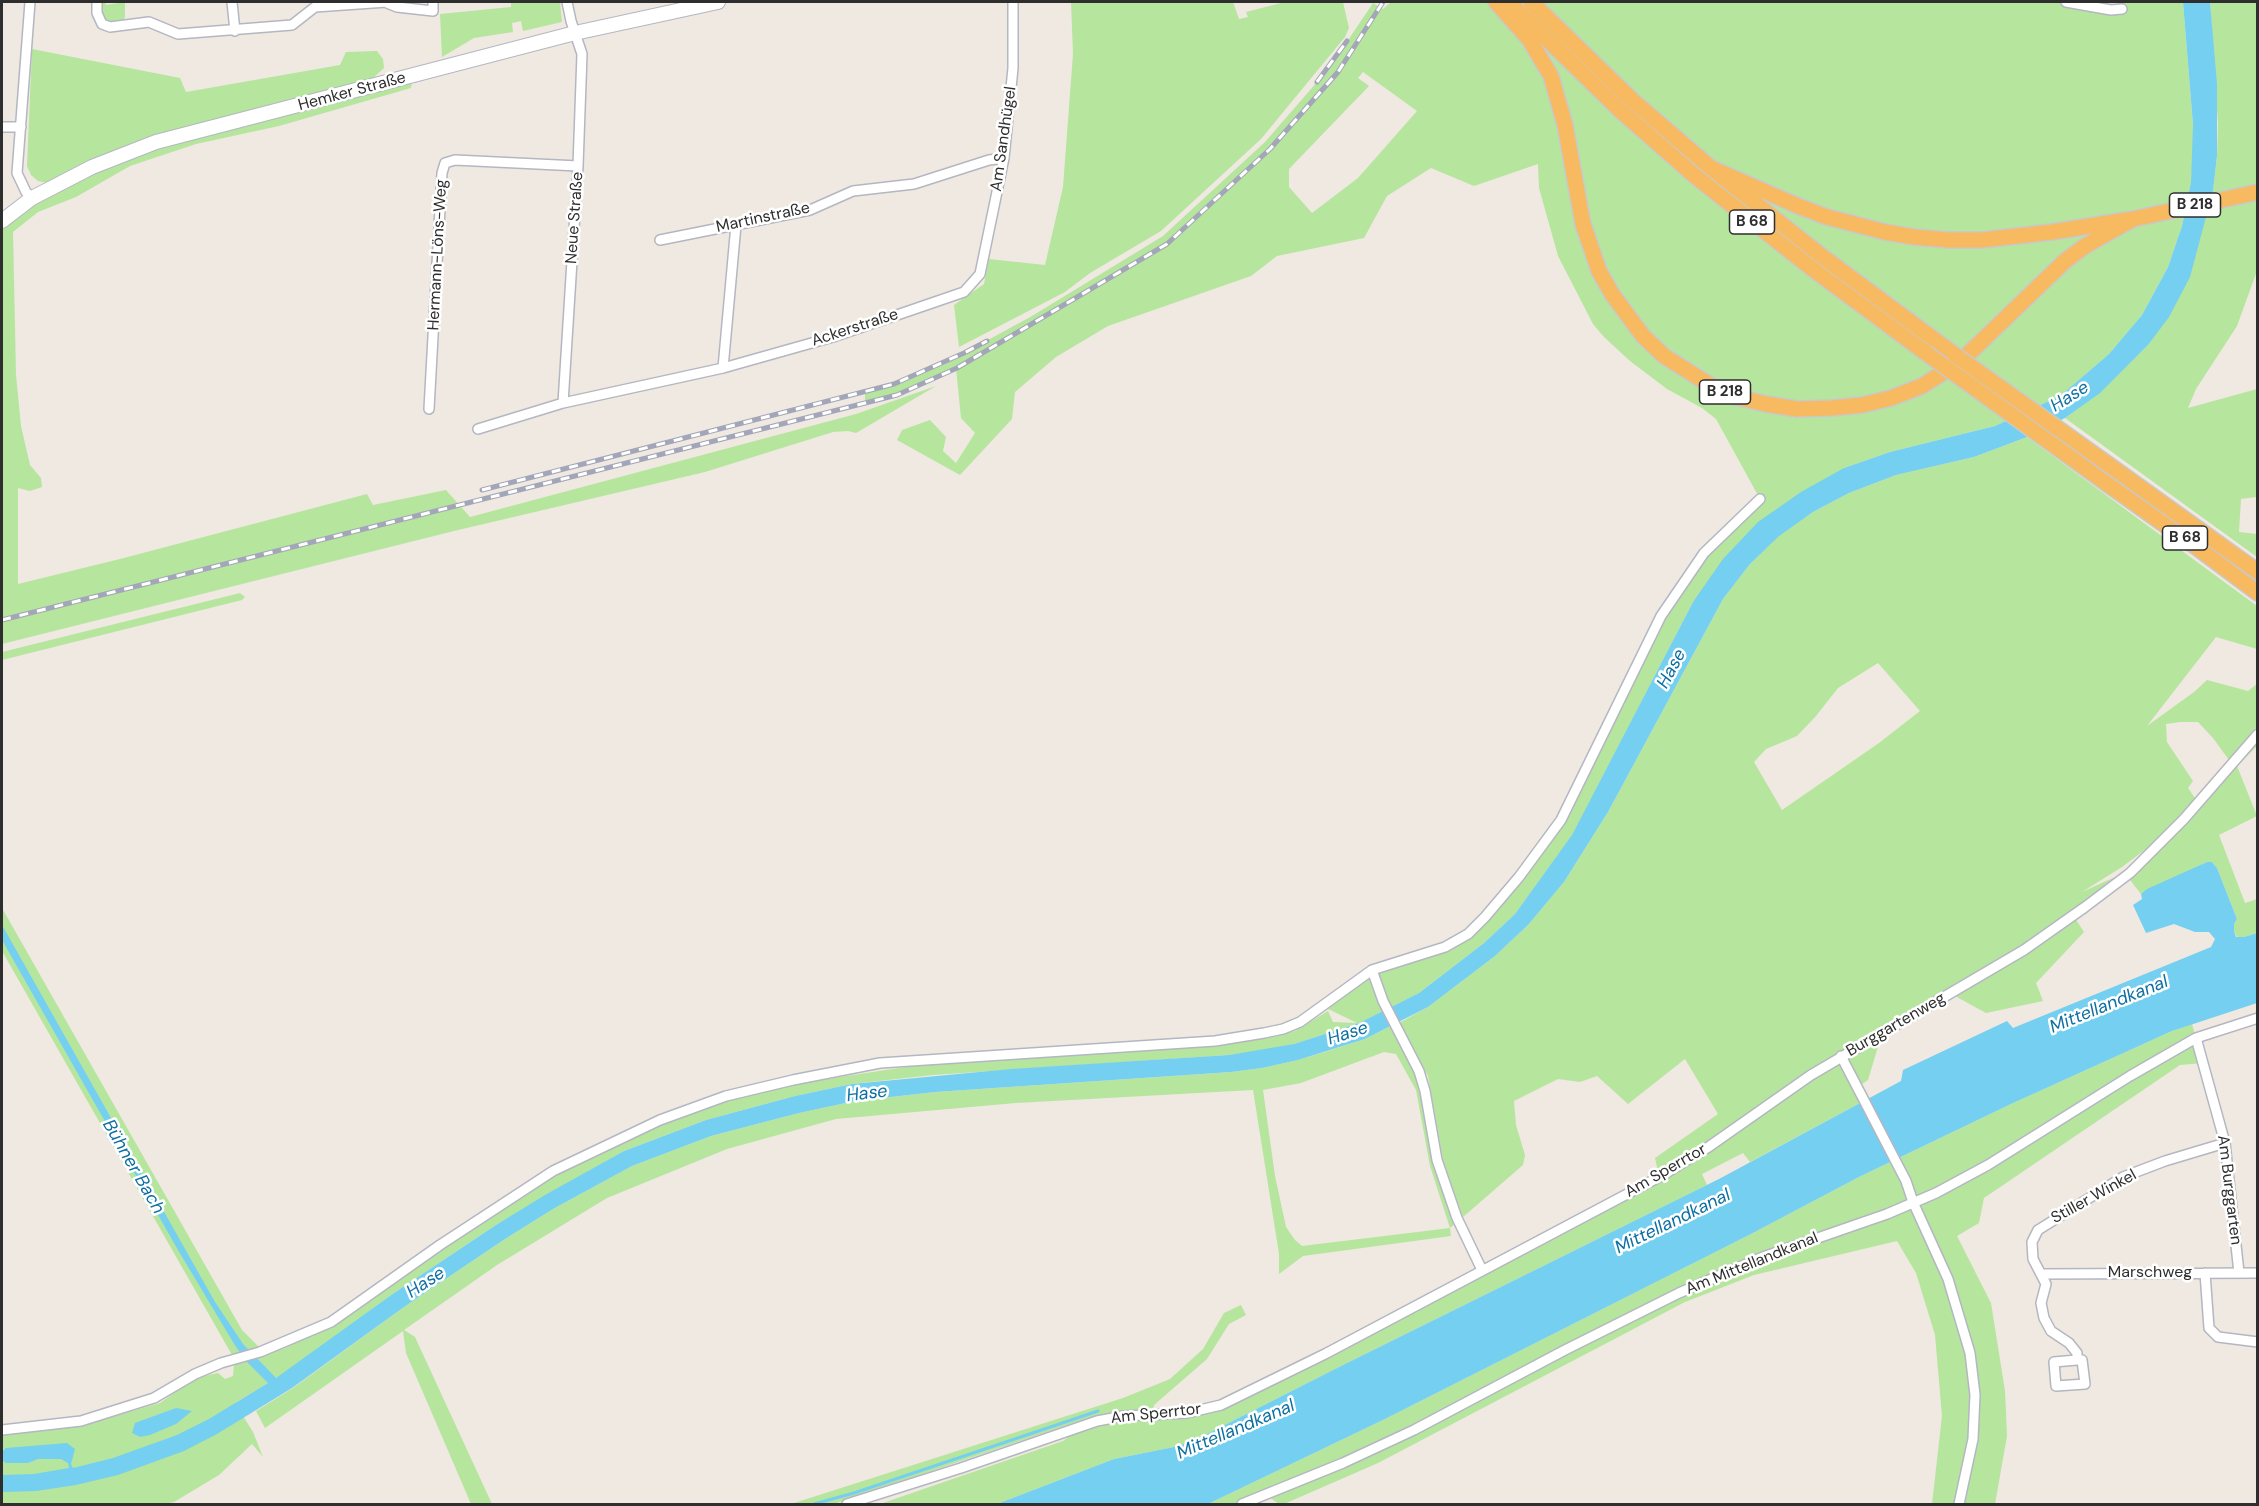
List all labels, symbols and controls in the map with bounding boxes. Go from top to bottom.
street label: Hemker Straße [296,68,408,116]
street label: Am Sandhügel [987,85,1021,193]
street label: Neue Straße [562,171,588,265]
street label: Hermann-Löns-Weg [424,179,452,331]
road number: B 218 [2170,193,2220,217]
street label: Martinstraße [714,199,812,237]
road number: B 68 [1730,210,1774,234]
street label: Ackerstraße [809,305,901,351]
water label: Hase [2047,377,2093,417]
road number: B 218 [1700,380,1750,404]
road number: B 68 [2162,526,2208,550]
water label: Hase [1653,646,1691,692]
water label: Mittellandkanal [2047,971,2171,1039]
street label: Burggartenweg [1843,989,1949,1061]
water label: Hase [1325,1017,1371,1051]
water label: Hase [845,1081,889,1107]
water label: Bühner Bach [97,1116,169,1218]
street label: Am Burggarten [2213,1134,2245,1246]
street label: Am Sperrtor [1622,1140,1710,1202]
street label: Stiller Winkel [2048,1166,2140,1228]
water label: Mittellandkanal [1612,1185,1734,1259]
street label: Am Mittellandkanal [1683,1229,1821,1299]
water label: Hase [403,1263,449,1303]
street label: Marschweg [2108,1263,2192,1283]
water label: Mittellandkanal [1174,1395,1298,1465]
street label: Am Sperrtor [1110,1400,1202,1428]

